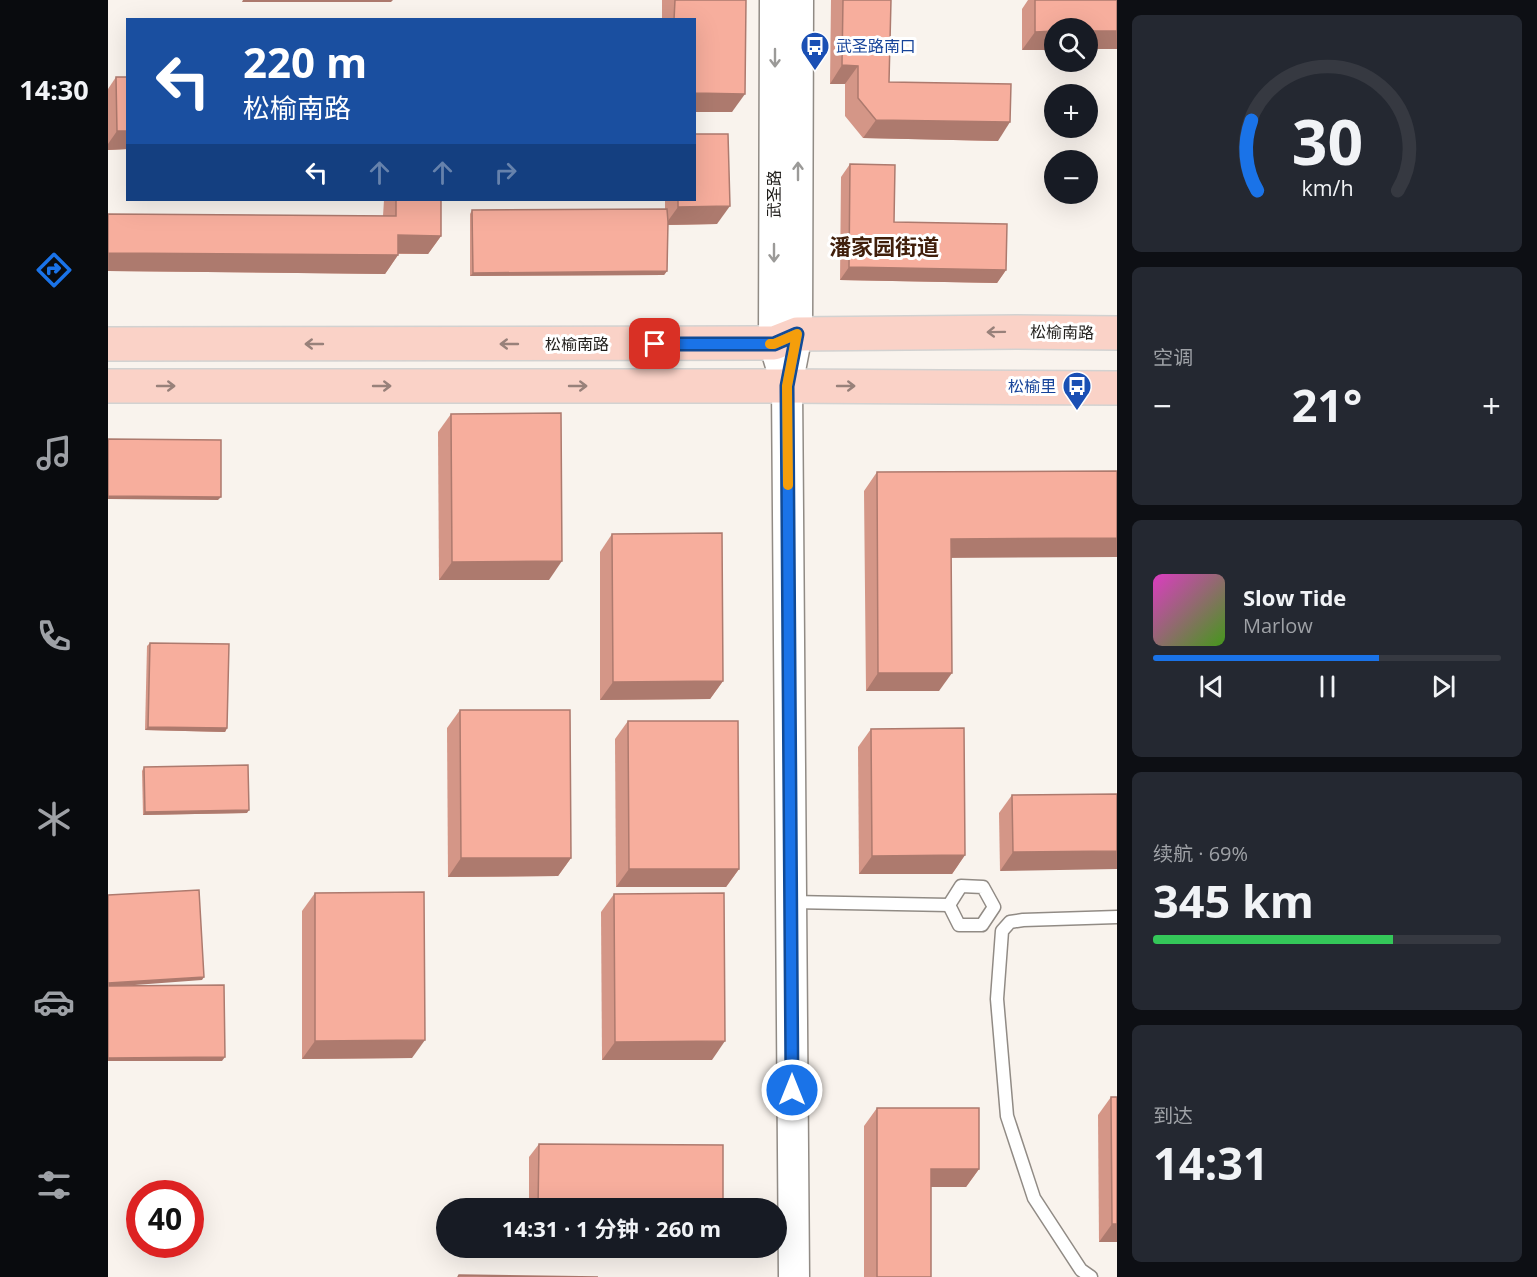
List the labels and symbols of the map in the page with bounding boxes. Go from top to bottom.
bus stop icon: 武圣路南口 [799,30,831,72]
place label: 武圣路南口 [836,35,916,57]
one-way arrow [769,48,781,68]
one-way arrow [792,161,804,181]
street label: 武圣路 [763,170,785,218]
district label: 潘家园街道 [829,231,939,261]
one-way arrow [768,243,780,263]
pin [629,318,680,369]
street label: 松榆南路 [1030,320,1094,344]
one-way arrow [986,326,1006,338]
street label: 松榆南路 [545,333,609,355]
one-way arrow [305,338,325,350]
one-way arrow [500,338,520,350]
bus stop icon: 松榆里 [1061,370,1093,412]
place label: 松榆里 [1008,375,1056,397]
one-way arrow [156,380,176,392]
one-way arrow [372,380,392,392]
one-way arrow [567,380,587,392]
one-way arrow [835,380,855,392]
position arrow [760,1058,824,1122]
speed limit sign: 40 [126,1180,204,1258]

